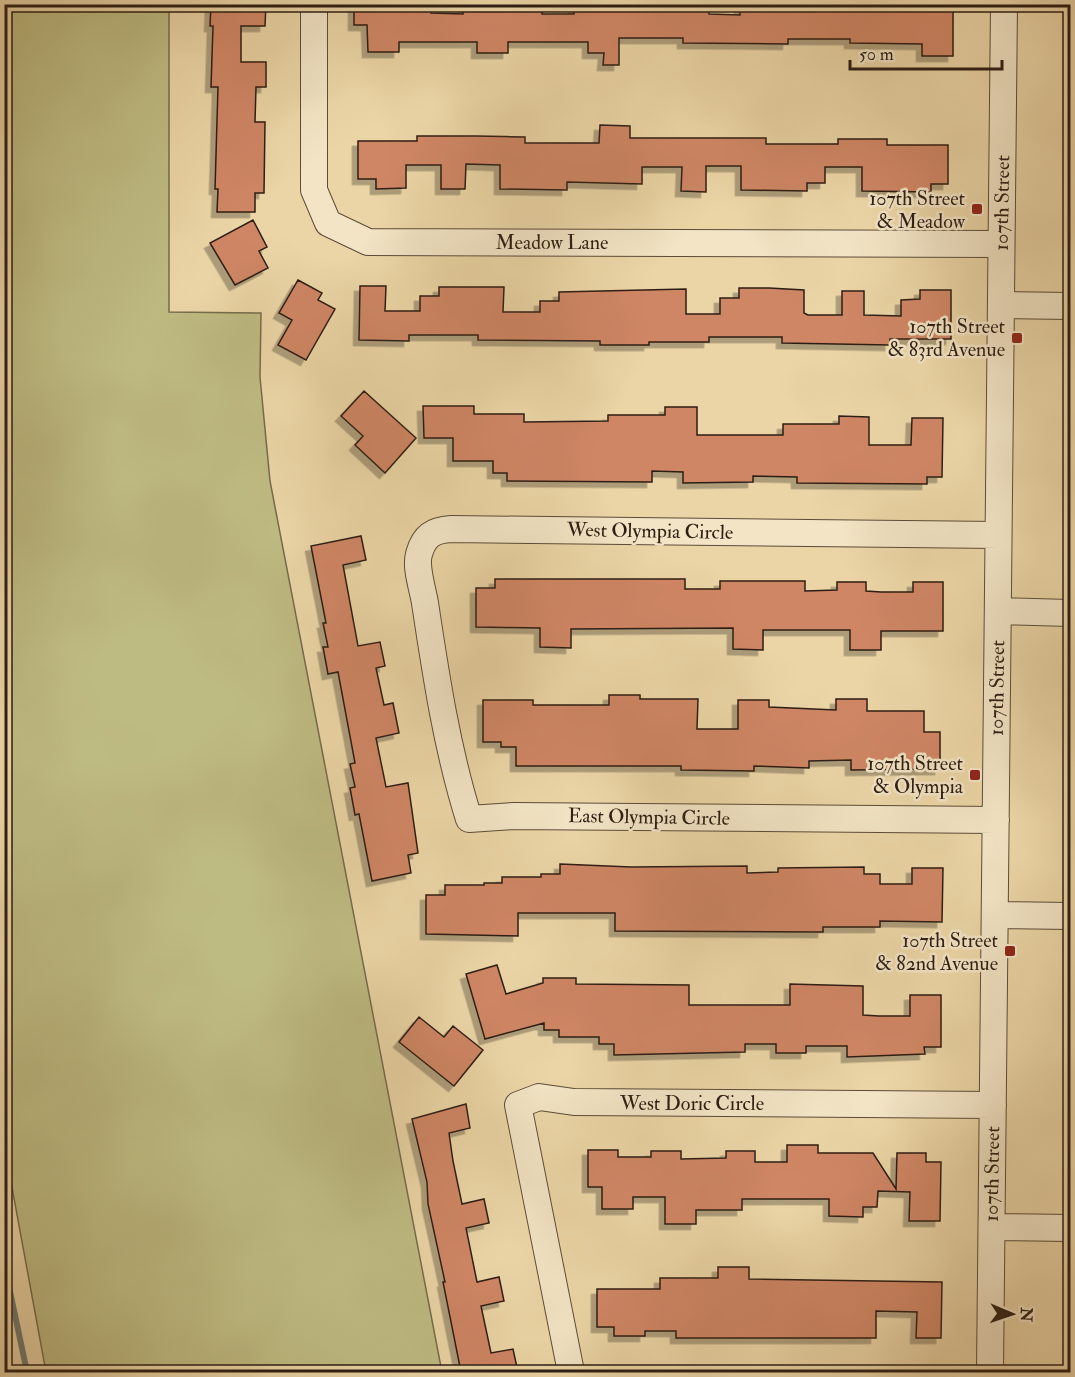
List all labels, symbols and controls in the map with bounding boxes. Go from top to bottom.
scale bar [850,33,1002,71]
text: 50 m [859,43,894,66]
street label: 107th Street [989,154,1015,251]
place label: 107th Street & Meadow [869,186,966,234]
marker: 107th Street & Meadow [970,202,984,216]
street label: Meadow Lane [496,230,608,255]
place label: 107th Street & 83rd Avenue [888,314,1006,362]
marker: 107th Street & 83rd Avenue [1010,331,1024,345]
street label: West Olympia Circle [566,517,733,546]
street label: 107th Street [984,639,1010,736]
place label: 107th Street & Olympia [867,751,964,800]
marker: 107th Street & Olympia [968,768,982,782]
street label: East Olympia Circle [568,803,730,832]
place label: 107th Street & 82nd Avenue [875,928,999,976]
marker: 107th Street & 82nd Avenue [1003,944,1017,958]
street label: West Doric Circle [619,1091,764,1116]
street label: 107th Street [979,1125,1005,1222]
north arrow [982,1284,1042,1344]
text: N [1016,1306,1036,1323]

